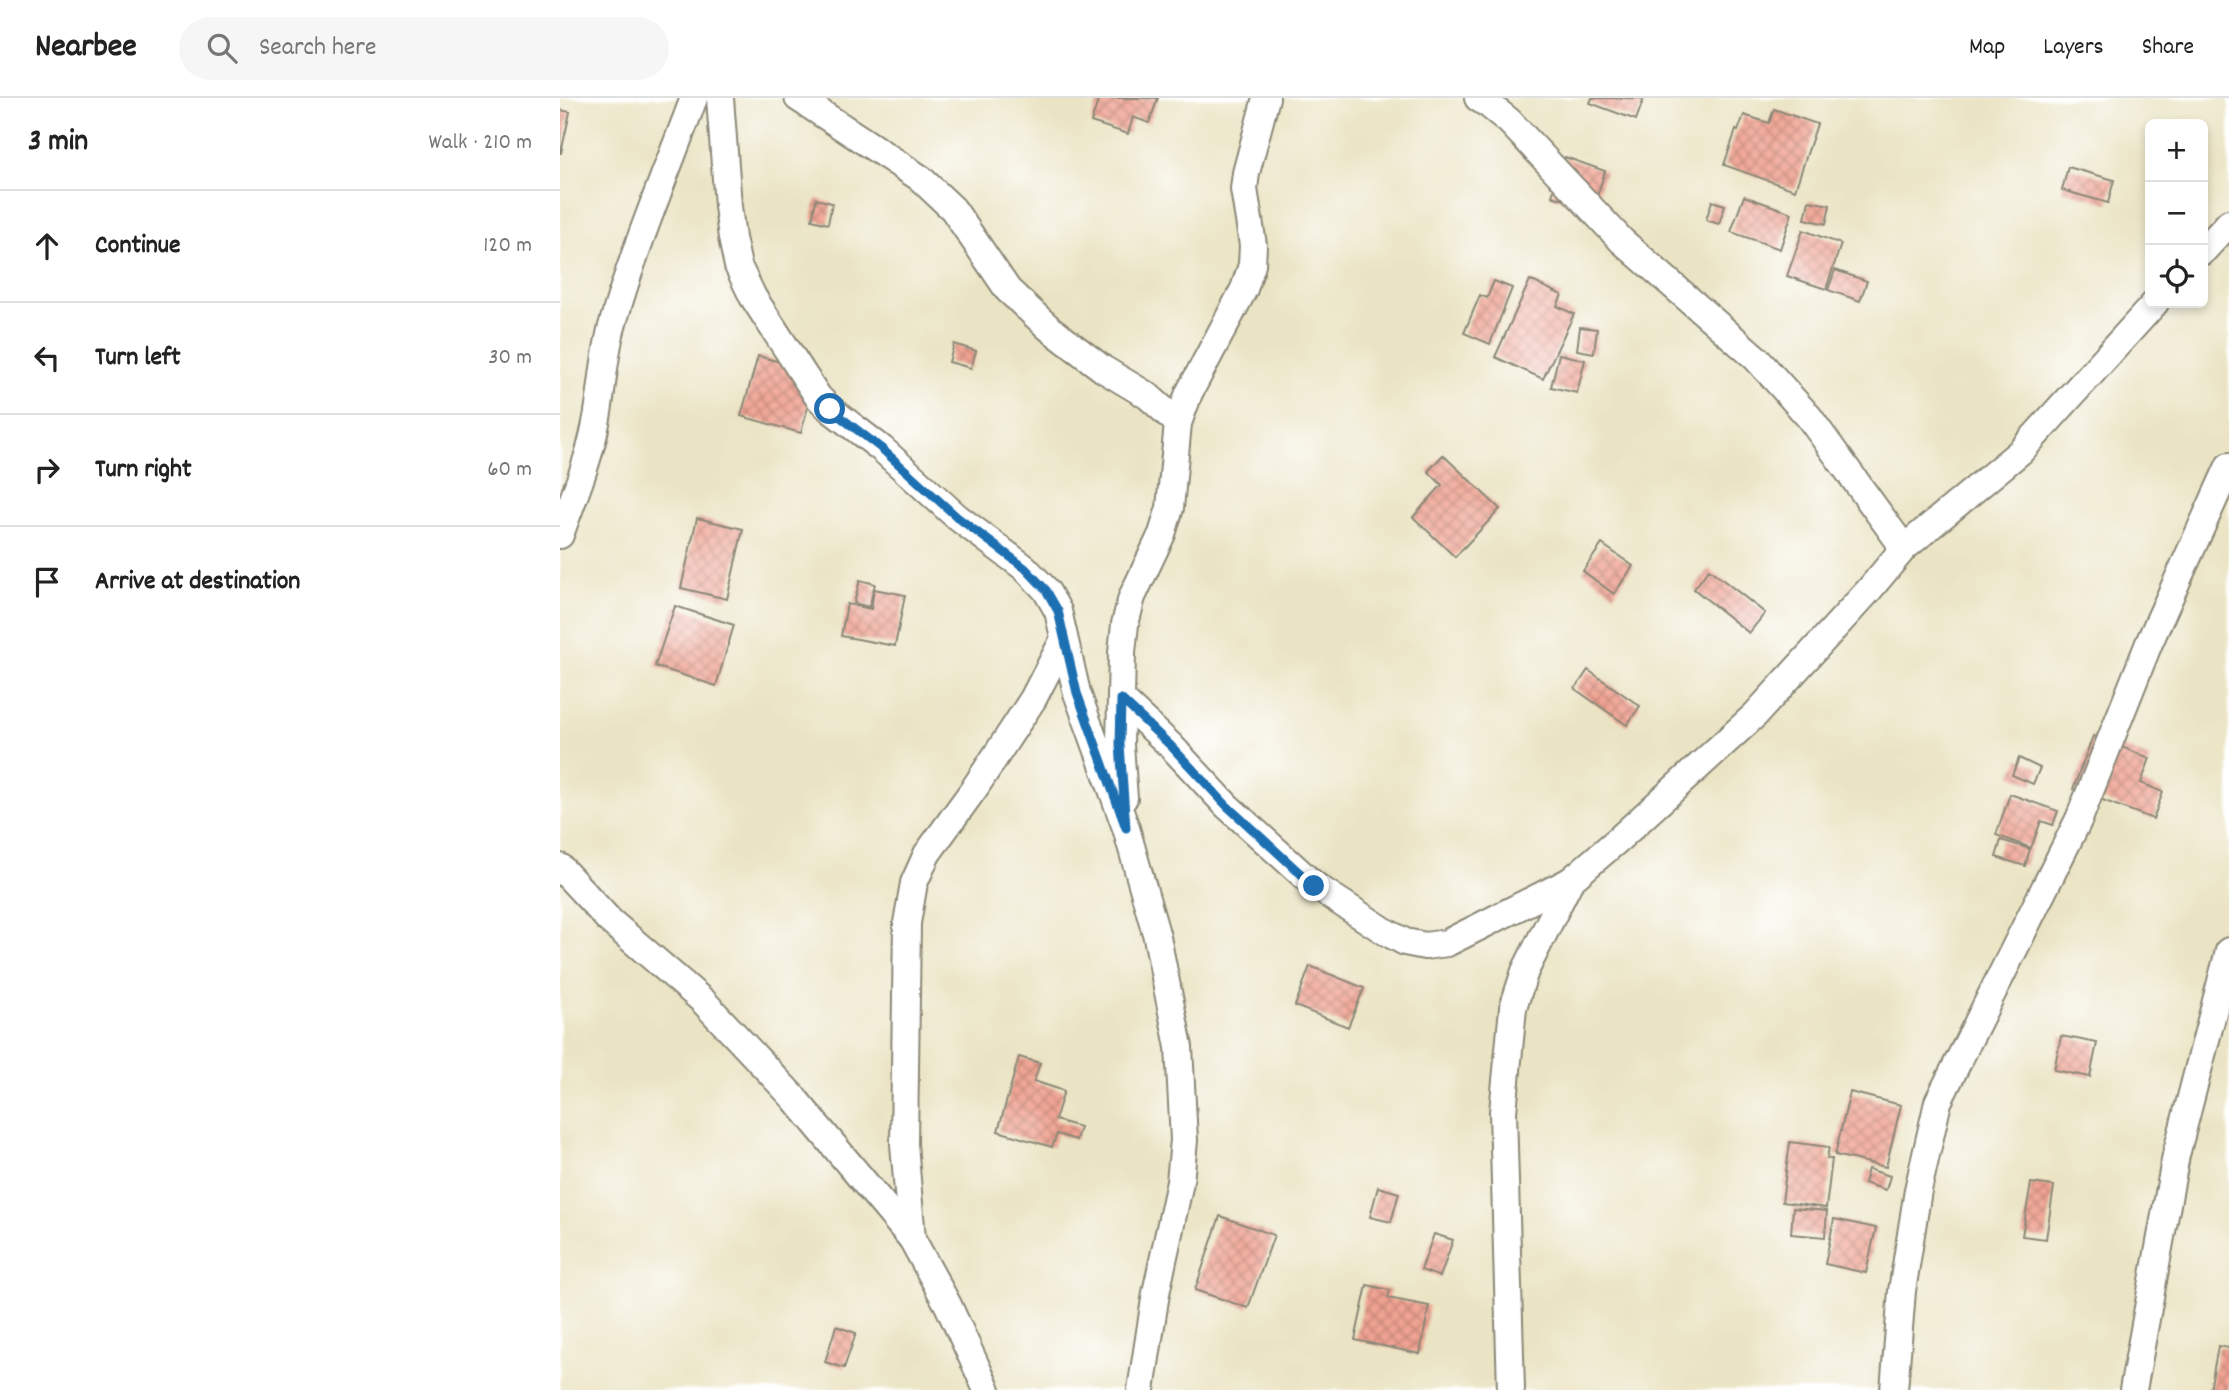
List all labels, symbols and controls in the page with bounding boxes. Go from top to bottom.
search box [179,17,669,80]
text: Nearbee [35,25,137,72]
icon: search [203,29,241,67]
text: Search here [259,30,376,67]
text: Map [1969,31,2005,65]
text: Layers [2043,31,2104,65]
text: Share [2142,31,2194,65]
map controls [2145,119,2208,308]
button: + [2145,119,2208,182]
text: 3 min [28,122,88,165]
text: Walk · 210 m [429,127,532,160]
button: − [2145,182,2208,245]
icon: ahead [28,227,66,265]
text: Continue [95,228,180,265]
text: 120 m [483,230,532,263]
button: locate [2145,245,2208,308]
icon: left [28,339,66,377]
text: Turn left [95,340,181,377]
text: 30 m [488,342,532,375]
route start [814,393,845,424]
icon: right [28,451,66,489]
text: Turn right [95,452,192,489]
text: 60 m [487,454,532,487]
icon: arrive [28,563,66,601]
text: Arrive at destination [95,564,300,601]
route end [1298,870,1329,901]

